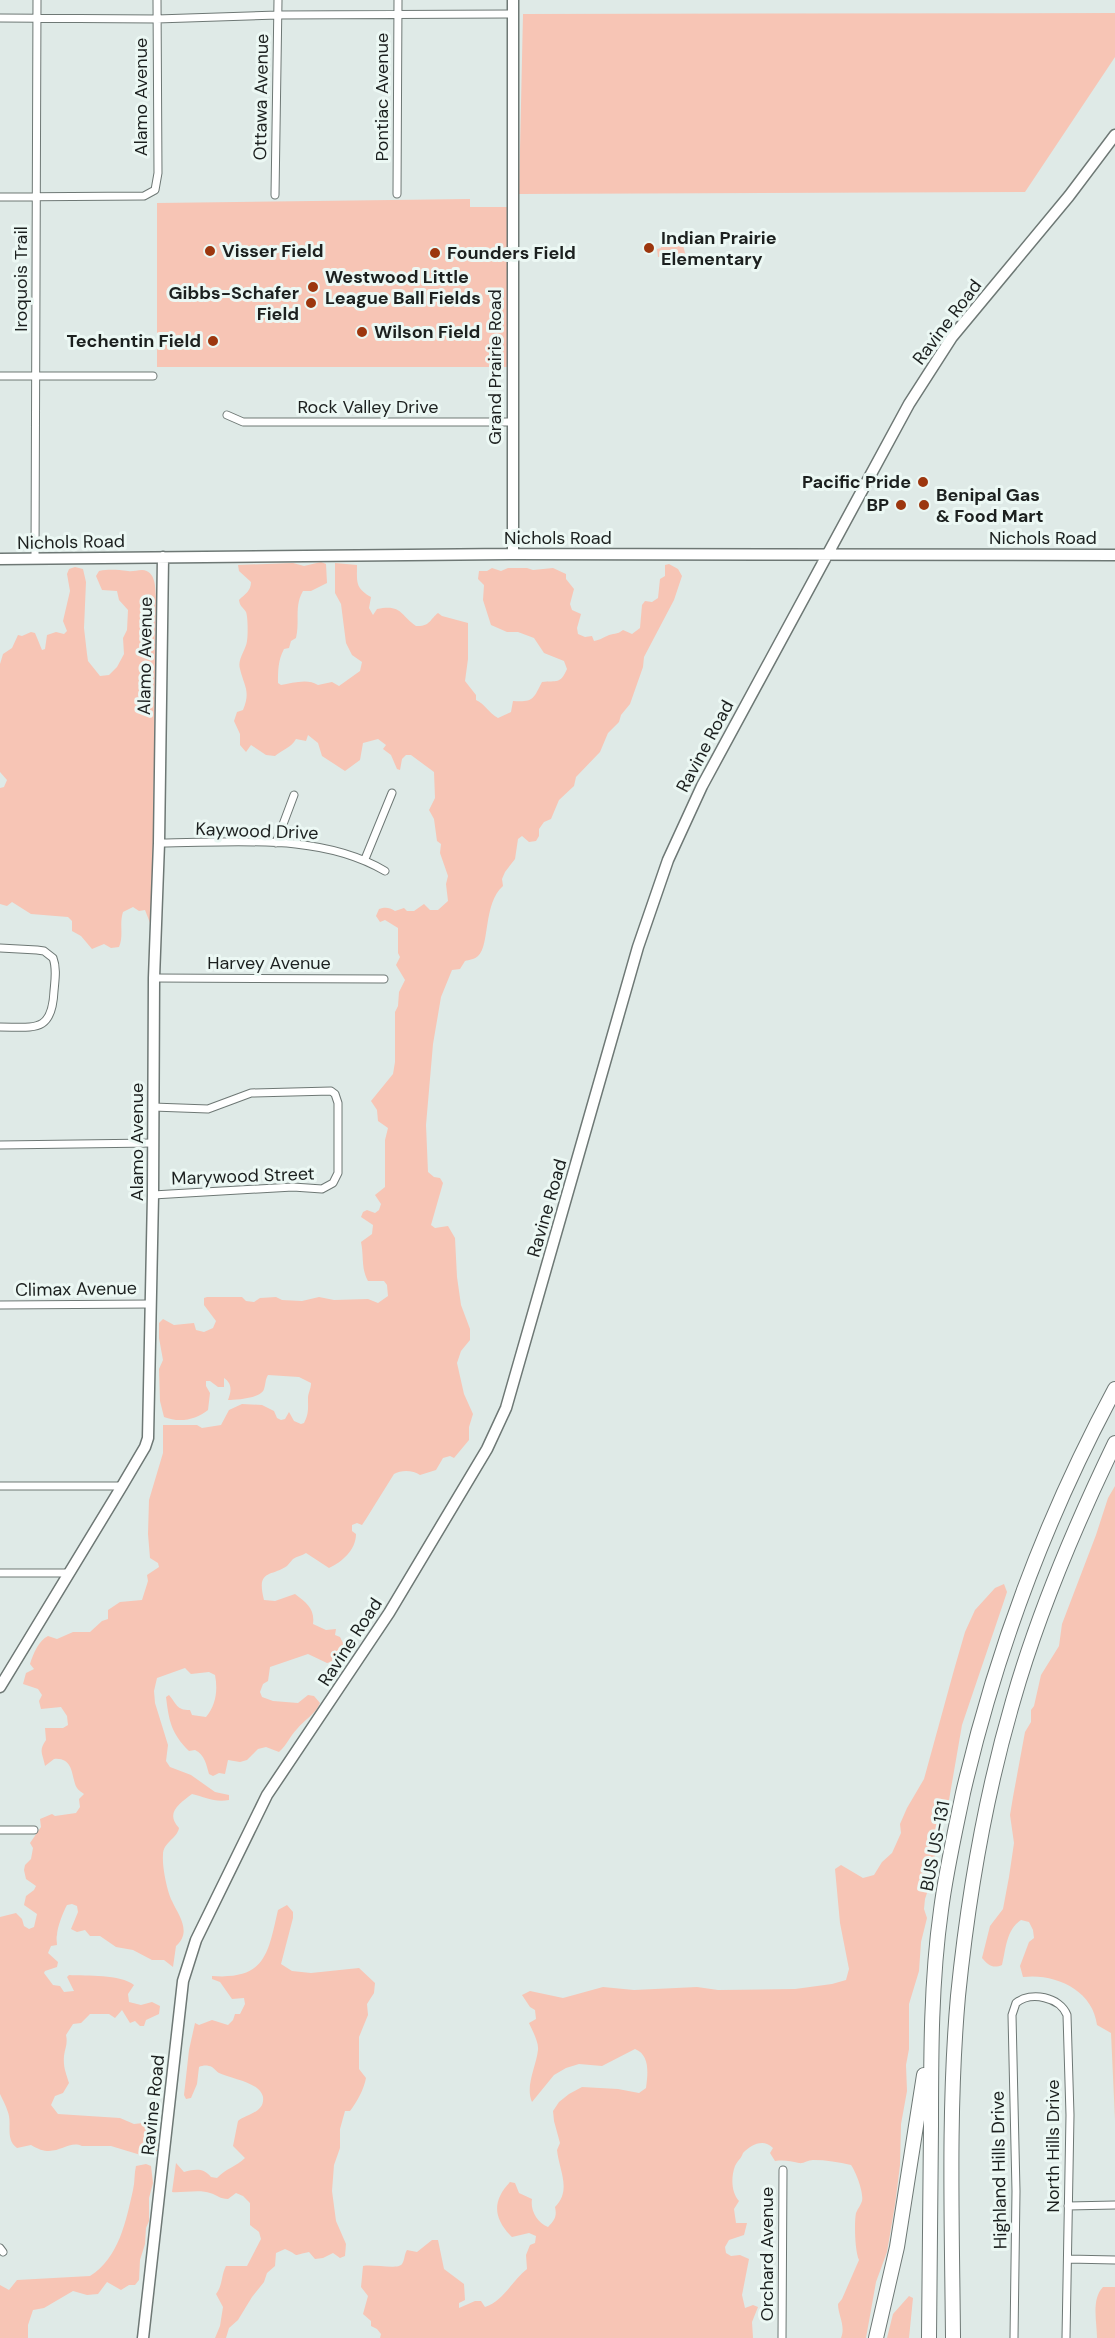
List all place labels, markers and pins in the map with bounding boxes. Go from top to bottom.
place label: Indian Prairie Elementary [661,226,777,271]
place label: Visser Field [222,239,324,263]
place label: Founders Field [447,241,576,265]
marker: Indian Prairie Elementary [642,241,656,255]
marker: Visser Field [203,244,217,258]
marker: Founders Field [428,246,442,260]
place label: Westwood Little League Ball Fields [325,265,481,310]
marker: Westwood Little League Ball Fields [306,280,320,294]
place label: Gibbs-Schafer Field [169,281,299,326]
marker: Gibbs-Schafer Field [304,296,318,310]
place label: Wilson Field [374,320,480,344]
marker: Wilson Field [355,325,369,339]
place label: Techentin Field [67,329,201,353]
marker: Techentin Field [206,334,220,348]
place label: Pacific Pride [802,470,911,494]
marker: Pacific Pride [916,475,930,489]
place label: Benipal Gas & Food Mart [936,483,1043,528]
place label: BP [866,493,889,517]
marker: BP [894,498,908,512]
marker: Benipal Gas & Food Mart [917,498,931,512]

